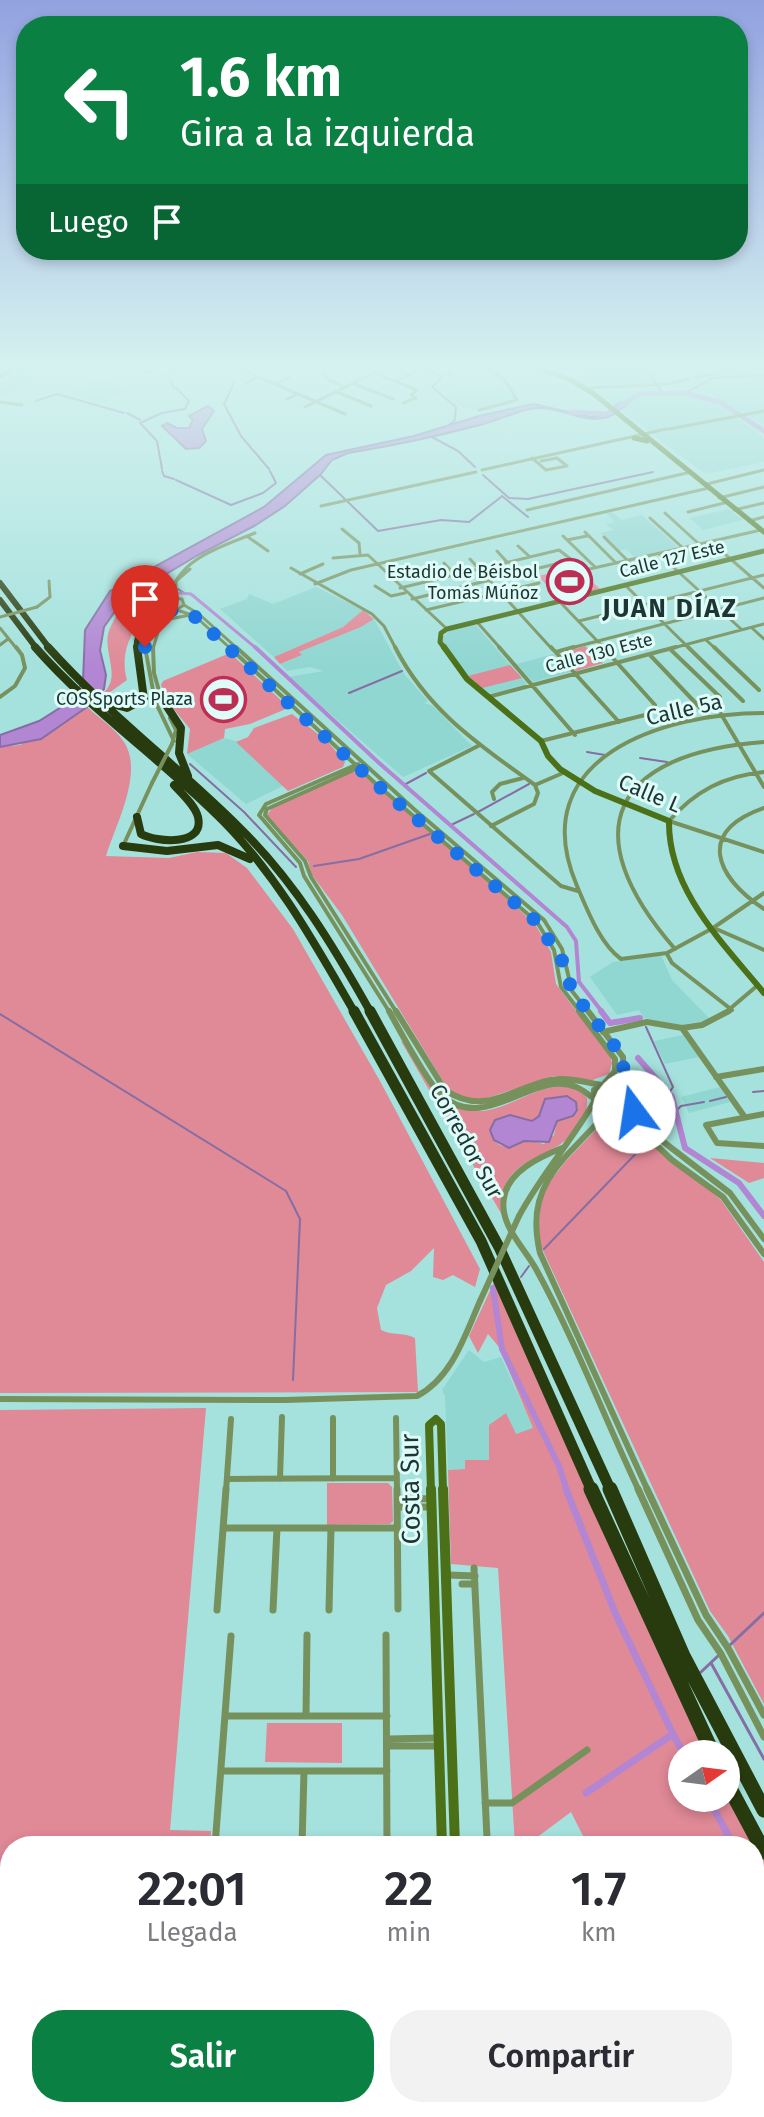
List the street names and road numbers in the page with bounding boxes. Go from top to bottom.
street label: Calle 127 Este [617,535,727,583]
street label: Calle 130 Este [543,628,655,678]
street label: Calle 5a [643,688,725,731]
street label: Calle L [614,768,685,819]
street label: Corredor Sur [424,1079,509,1204]
street label: Costa Sur [394,1433,427,1545]

